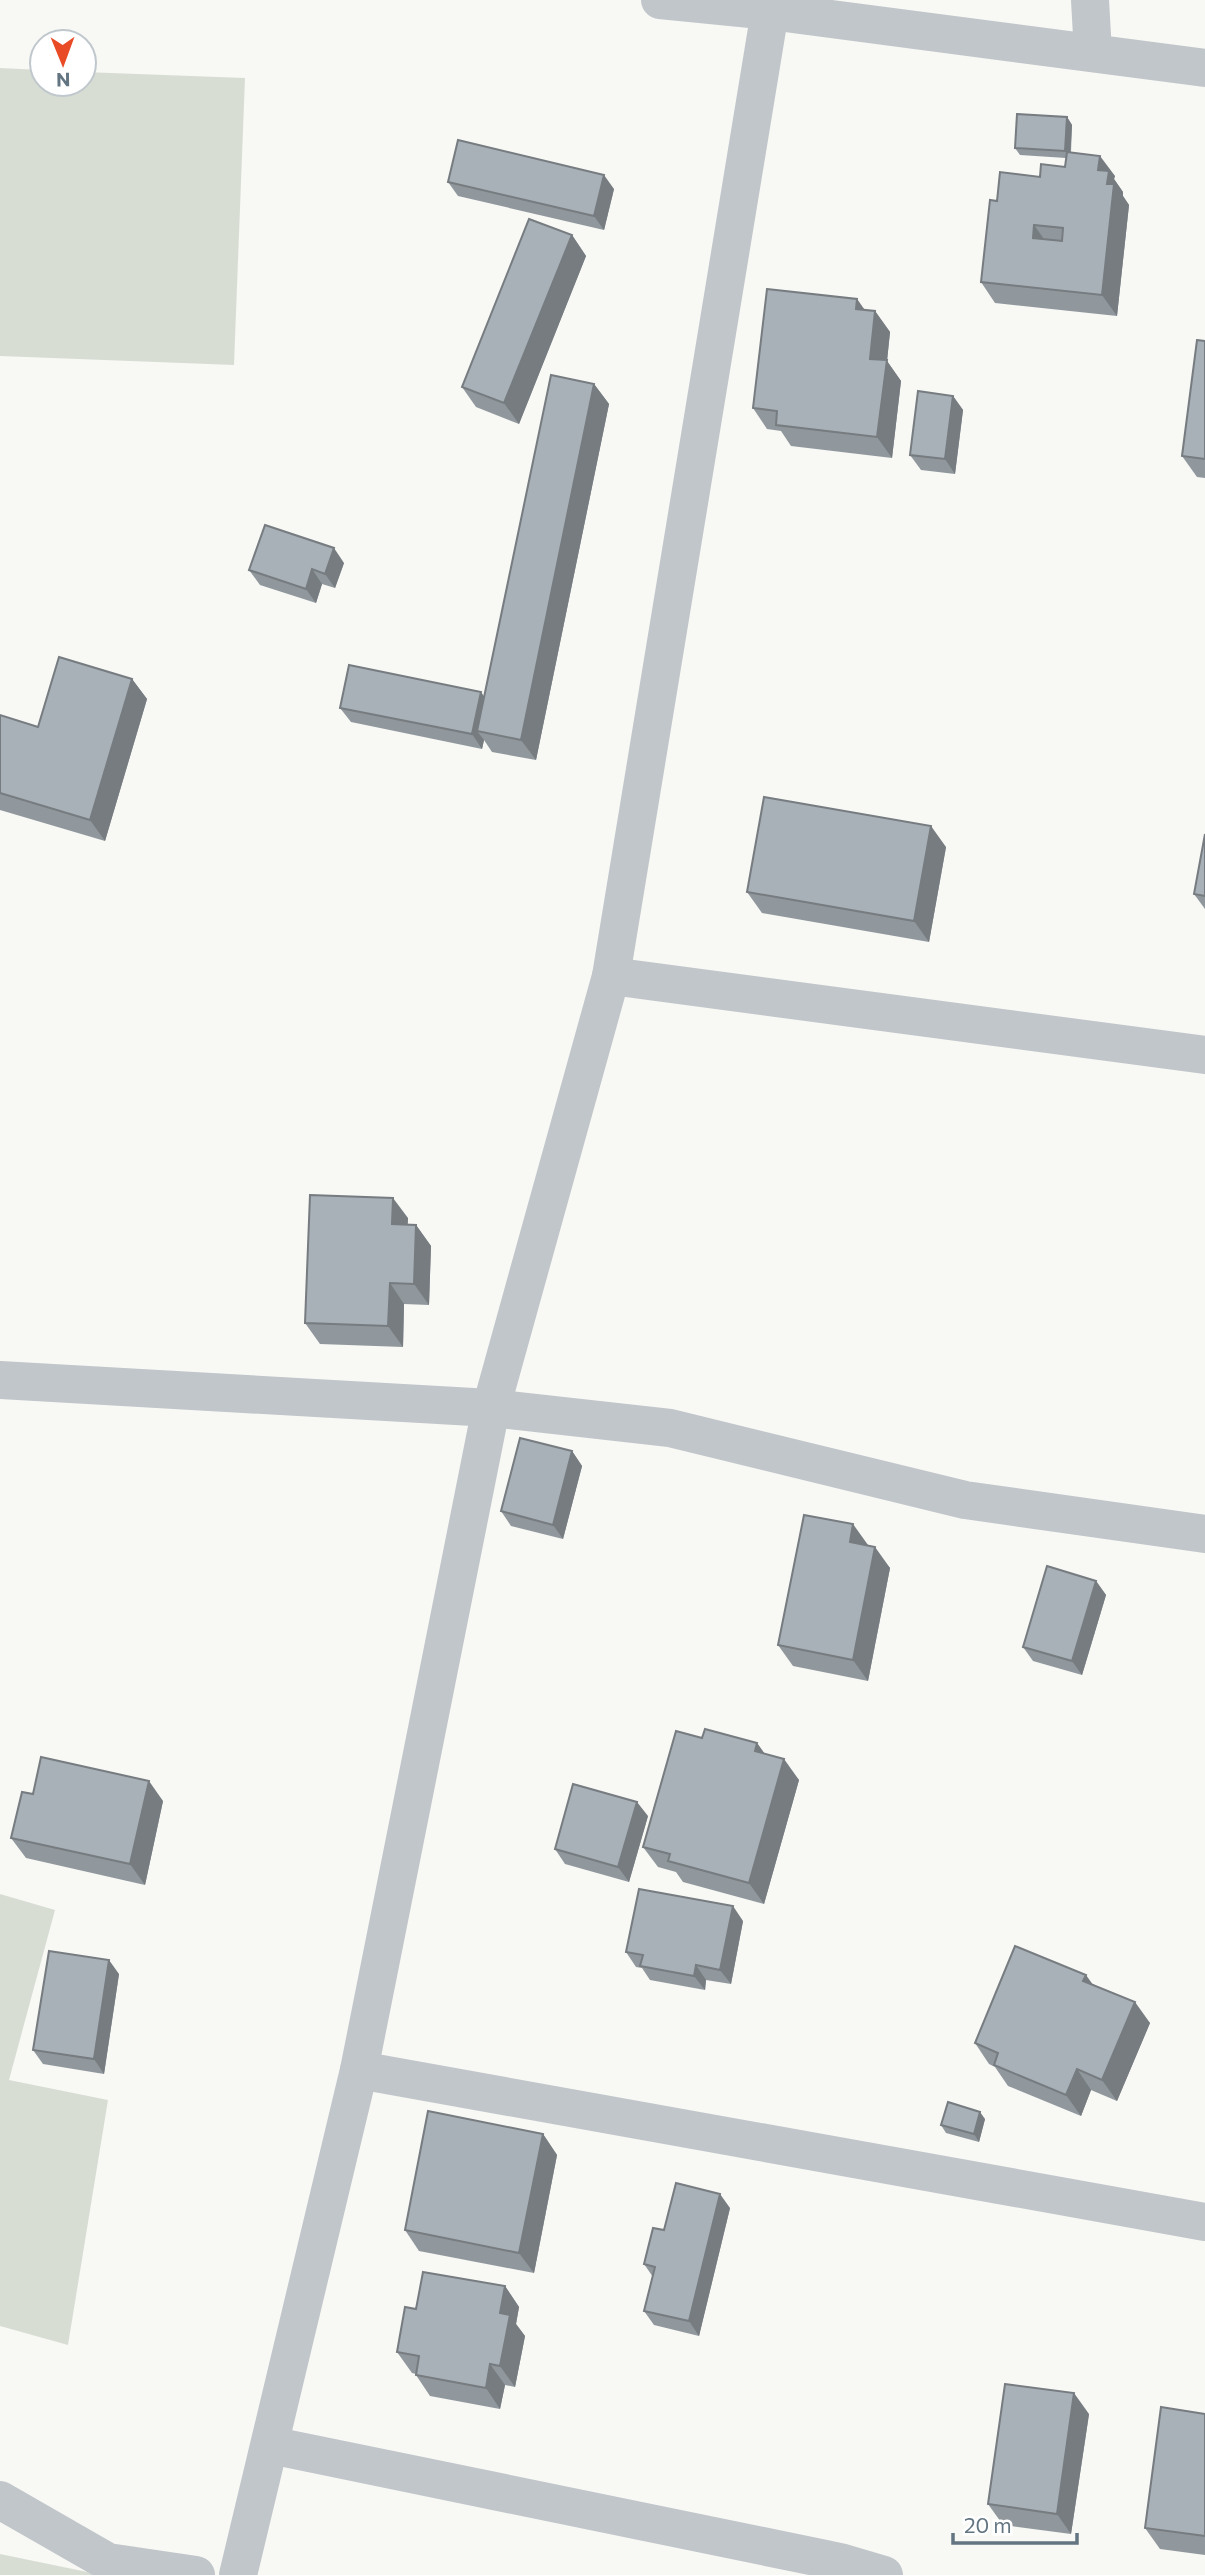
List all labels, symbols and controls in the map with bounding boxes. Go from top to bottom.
north arrow [28,28,98,98]
text: N [56,69,71,92]
scale bar [953,2502,1077,2546]
text: 20 m [964,2512,1012,2537]

